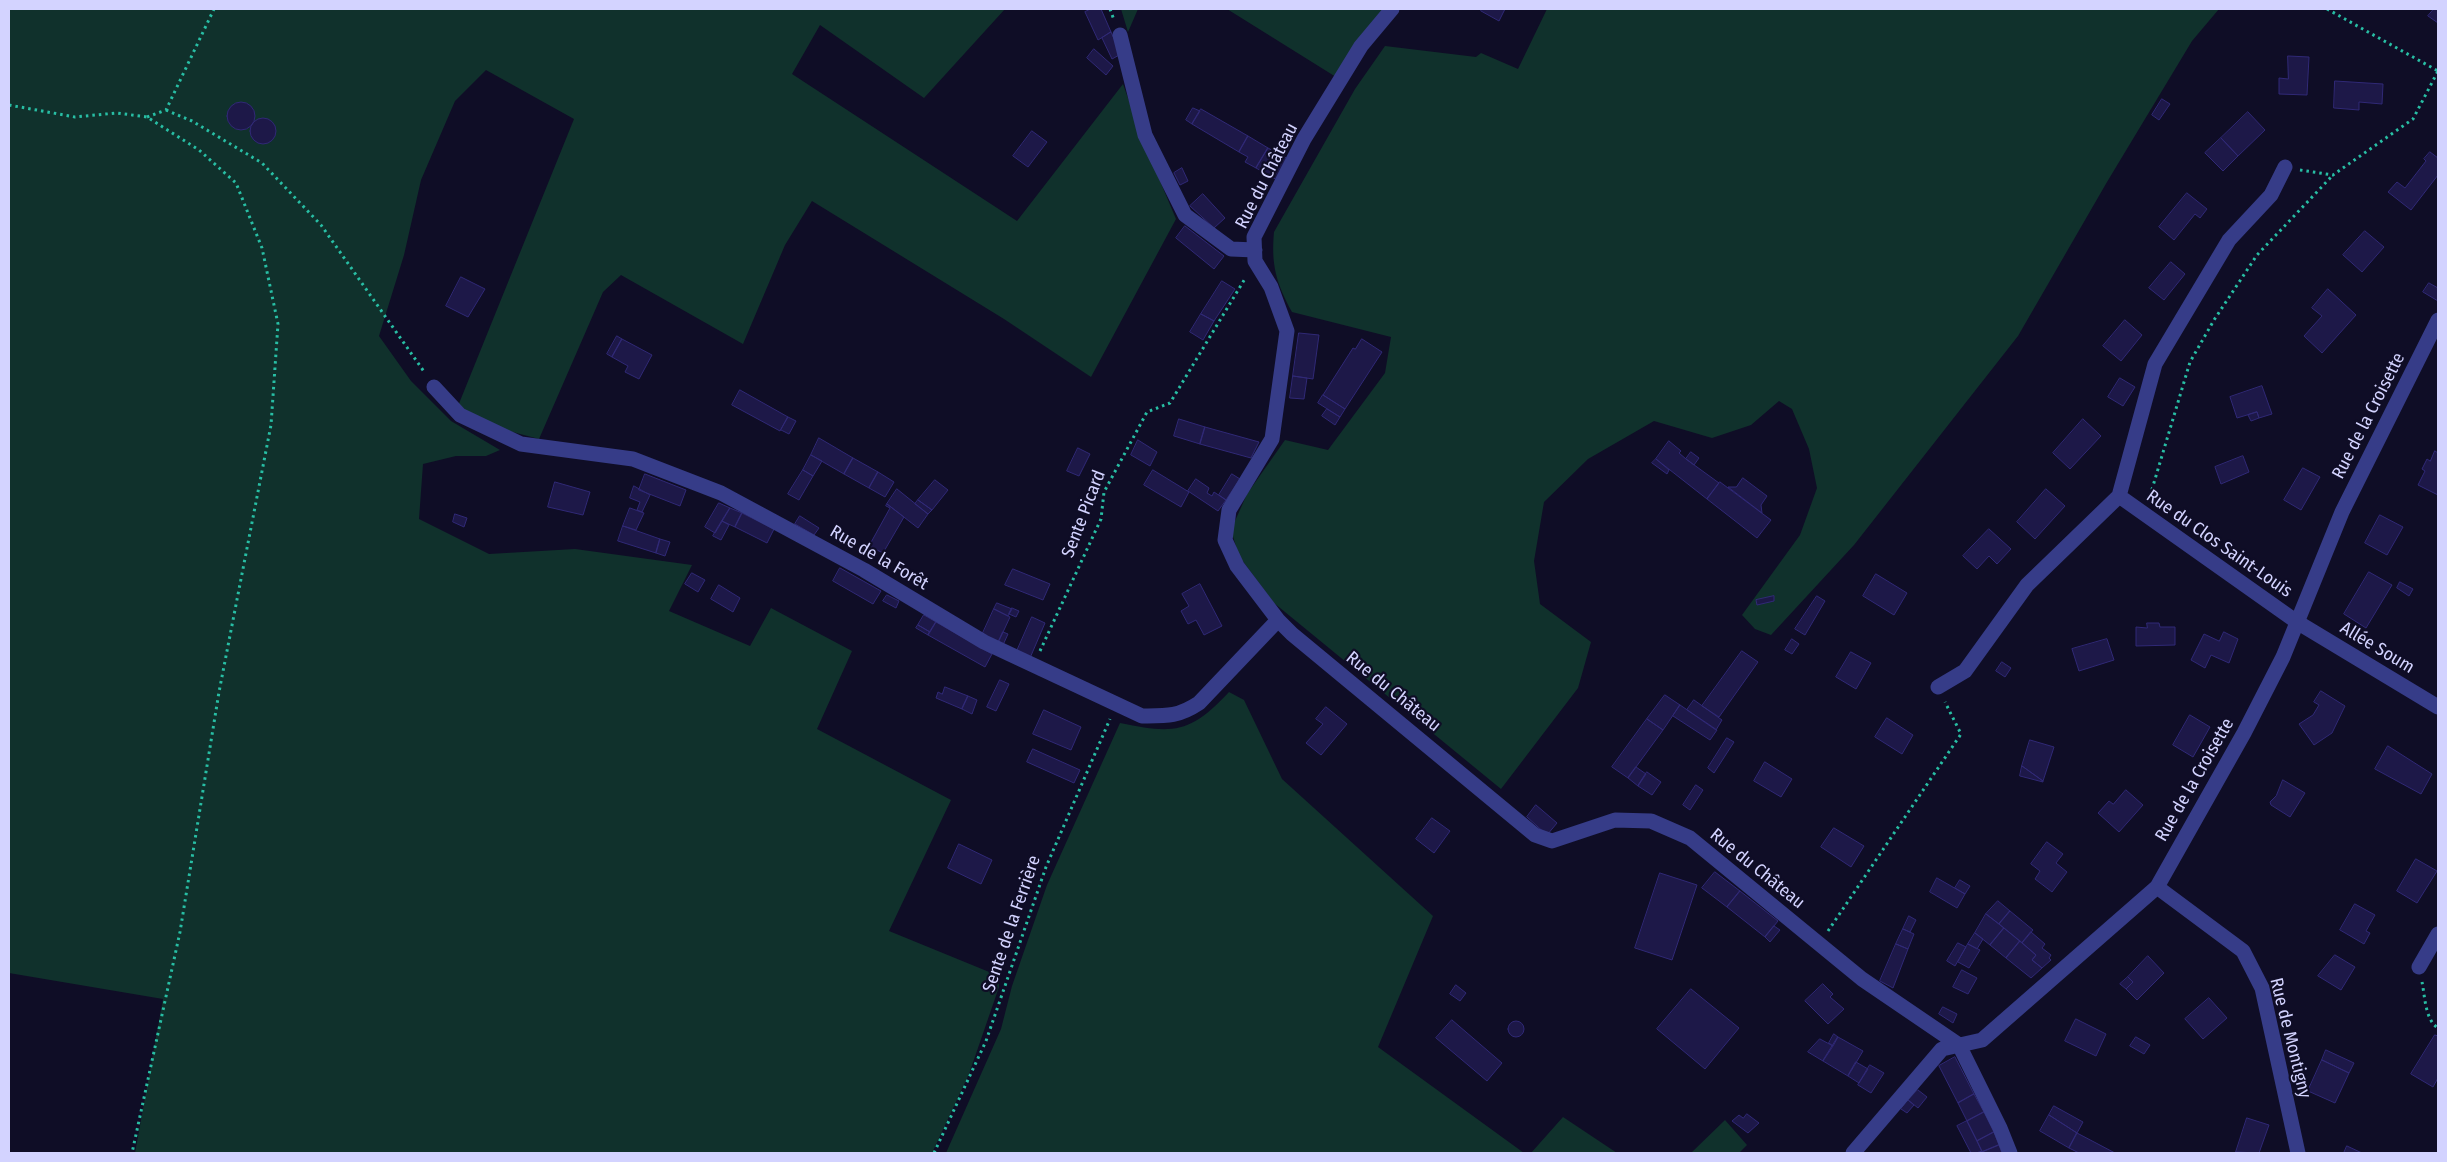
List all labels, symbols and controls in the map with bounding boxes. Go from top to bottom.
street label: Rue du Château [1231,120,1303,232]
street label: Rue de la Croisette [2328,349,2410,483]
street label: Sente Picard [1057,467,1111,561]
street label: Rue du Clos Saint-Louis [2142,486,2296,602]
street label: Rue de la Forêt [826,521,932,595]
street label: Allée Soum [2336,617,2418,679]
street label: Rue du Château [1341,647,1445,737]
street label: Rue de la Croisette [2151,715,2239,845]
street label: Rue du Château [1705,824,1809,914]
street label: Sente de la Ferrière [978,853,1046,995]
street label: Rue de Montigny [2265,976,2315,1100]

